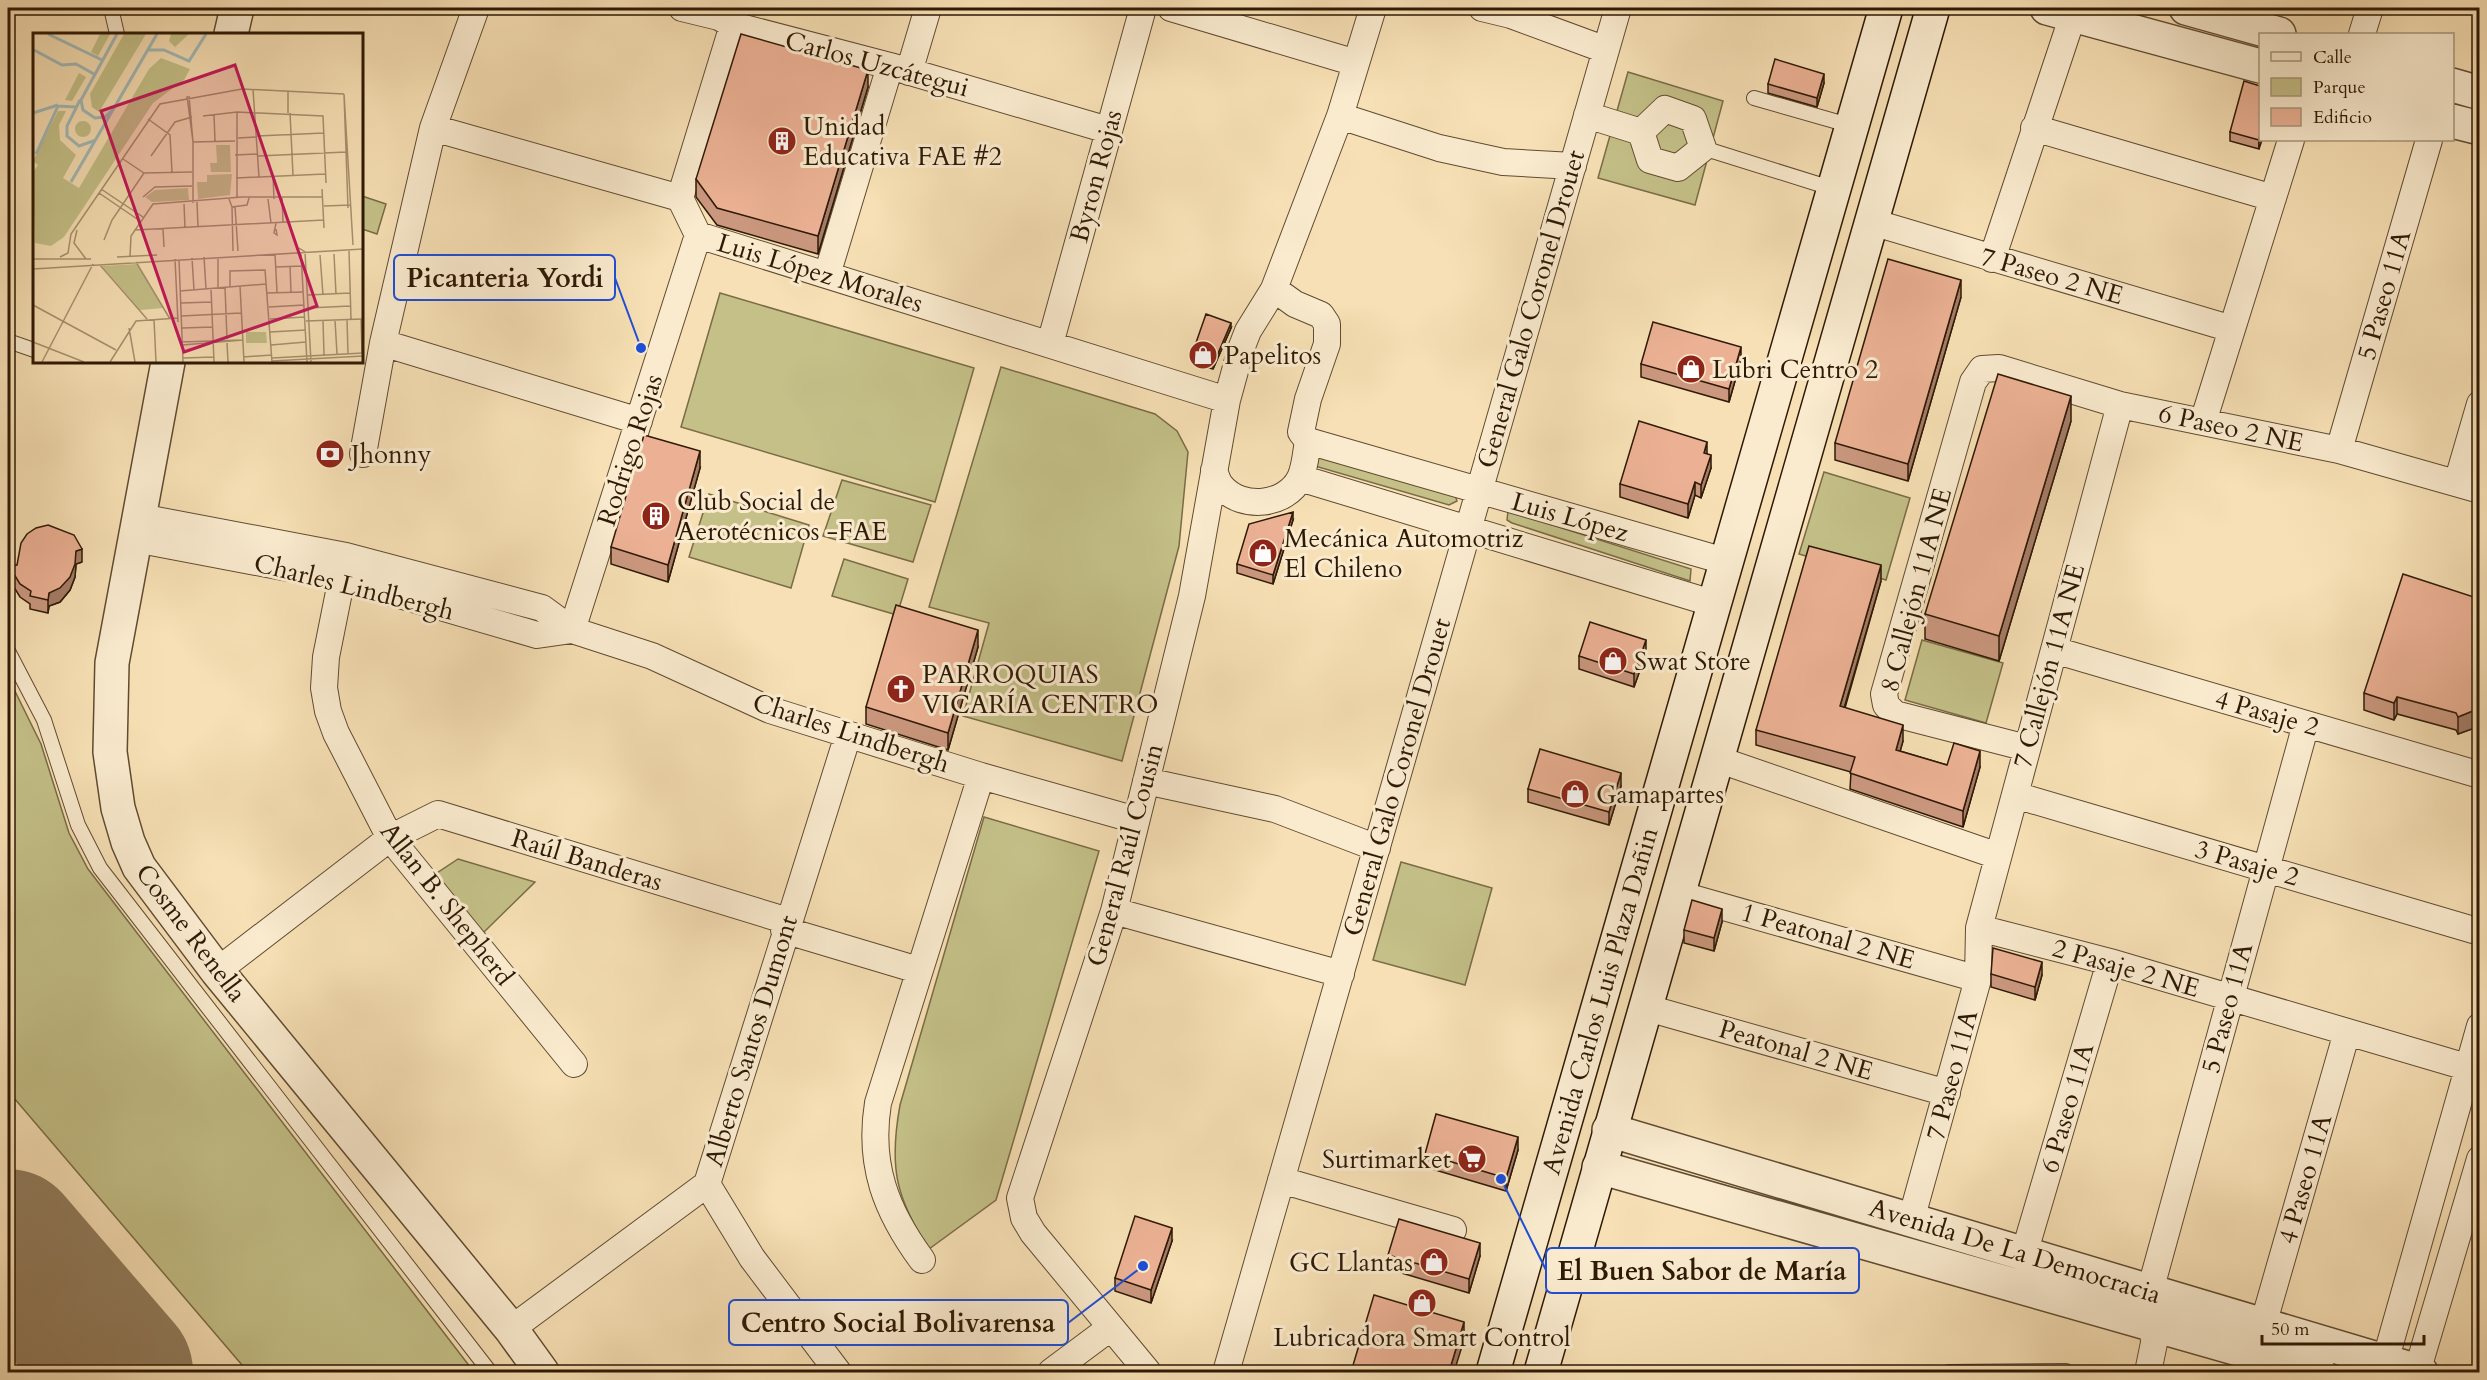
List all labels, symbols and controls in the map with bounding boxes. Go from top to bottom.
street label: Carlos Uzcátegui [781,23,973,105]
inset map [33,33,363,363]
legend [2259,33,2454,141]
text: Calle [2313,45,2352,70]
text: Parque [2313,75,2366,100]
text: Edificio [2313,105,2372,130]
street label: Byron Rojas [1061,106,1131,246]
place label: Unidad Educativa FAE #2 [803,109,1002,174]
building icon: Unidad Educativa FAE #2 [766,125,798,157]
street label: General Galo Coronel Drouet [1469,146,1593,472]
street label: Luis López Morales [713,225,927,321]
street label: 5 Paseo 11A [2349,225,2419,364]
street label: 7 Paseo 2 NE [1977,239,2127,313]
callout: Picanteria Yordi [394,255,615,300]
text: Picanteria Yordi [406,260,604,297]
place label: Papelitos [1224,338,1321,373]
shop icon: Papelitos [1187,339,1219,371]
place label: Lubri Centro 2 [1712,352,1878,387]
shop icon: Lubri Centro 2 [1675,353,1707,385]
street label: Rodrigo Rojas [589,370,671,530]
street label: 6 Paseo 2 NE [2155,396,2307,460]
place label: Jhonny [347,437,432,472]
bank icon: Jhonny [314,438,346,470]
place label: Club Social de Aerotécnicos -FAE [677,484,887,549]
street label: Luis López [1507,484,1633,550]
street label: 8 Callejón 11A NE [1872,484,1960,696]
building icon: Club Social de Aerotécnicos -FAE [640,500,672,532]
place label: Mecánica Automotriz El Chileno [1284,521,1524,586]
shop icon: Mecánica Automotriz El Chileno [1247,537,1279,569]
street label: Charles Lindbergh [250,545,458,629]
street label: 7 Callejón 11A NE [2005,560,2093,772]
street label: General Galo Coronel Drouet [1335,614,1459,940]
place label: Swat Store [1634,644,1751,679]
shop icon: Swat Store [1597,645,1629,677]
place label: PARROQUIAS VICARÍA CENTRO [922,657,1158,722]
church icon: PARROQUIAS VICARÍA CENTRO [885,673,917,705]
street label: 4 Pasaje 2 [2211,682,2323,744]
street label: Charles Lindbergh [748,685,954,781]
street label: General Raúl Cousin [1078,739,1172,970]
place label: Gamapartes [1596,777,1724,812]
shop icon: Gamapartes [1559,778,1591,810]
street label: Allan B. Shepherd [372,815,522,993]
street label: Raúl Banderas [507,820,667,900]
street label: Avenida Carlos Luis Plaza Dañin [1534,823,1666,1179]
street label: 3 Pasaje 2 [2191,832,2303,894]
street label: Cosme Renella [128,857,254,1009]
street label: 1 Peatonal 2 NE [1737,894,1919,978]
street label: Alberto Santos Dumont [696,911,806,1171]
street label: 2 Pasaje 2 NE [2048,930,2204,1006]
street label: 5 Paseo 11A [2193,938,2261,1077]
street label: 7 Paseo 11A [1918,1005,1986,1144]
street label: Peatonal 2 NE [1715,1011,1877,1089]
street label: 6 Paseo 11A [2032,1038,2102,1177]
street label: 4 Paseo 11A [2270,1109,2340,1248]
place label: Surtimarket [1322,1142,1451,1177]
supermarket icon: Surtimarket [1456,1143,1488,1175]
street label: Avenida De La Democracia [1865,1190,2165,1312]
place label: GC Llantas [1289,1245,1413,1280]
shop icon: GC Llantas [1418,1246,1450,1278]
callout: El Buen Sabor de María [1546,1248,1859,1293]
text: El Buen Sabor de María [1557,1253,1847,1290]
shop icon: Lubricadora Smart Control [1406,1287,1438,1319]
callout: Centro Social Bolivarensa [729,1300,1068,1345]
text: Centro Social Bolivarensa [741,1305,1056,1342]
scale bar [2262,1308,2424,1346]
text: 50 m [2271,1317,2310,1342]
place label: Lubricadora Smart Control [1273,1320,1571,1355]

